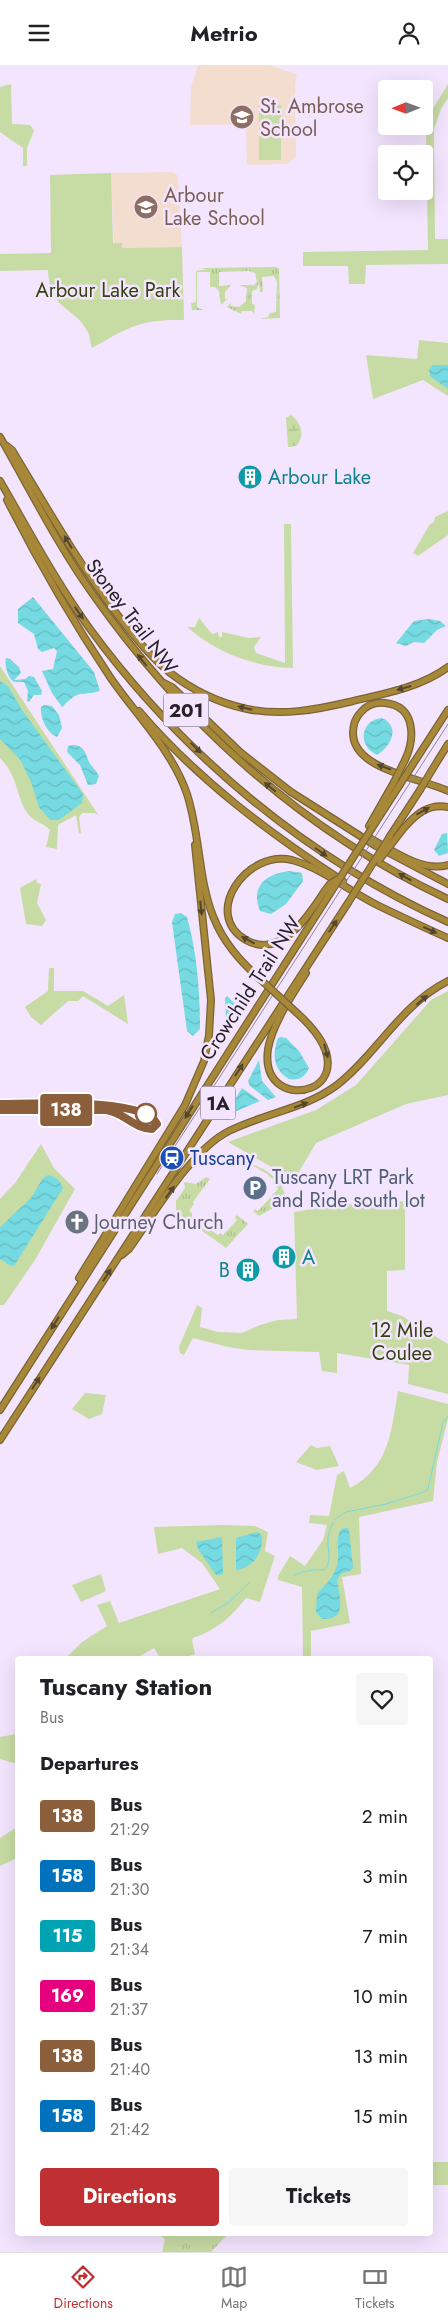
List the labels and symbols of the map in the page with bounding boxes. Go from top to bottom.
north arrow [378,80,432,135]
place label: St. Ambrose School [260,92,364,144]
school or university icon: St. Ambrose School [229,104,255,130]
place label: Arbour Lake School [164,181,265,233]
school or university icon: Arbour Lake School [133,194,159,220]
park label: Arbour Lake Park [36,276,181,305]
place label: Arbour Lake [268,463,371,492]
building icon: Arbour Lake [237,464,263,490]
one-way arrow [63,535,73,548]
street label: Stoney Trail NW [79,553,185,680]
one-way arrow [74,606,84,619]
one-way arrow [137,654,148,667]
one-way arrow [397,684,412,692]
road number: 201 [164,693,208,727]
one-way arrow [237,704,252,712]
one-way arrow [190,742,202,754]
one-way arrow [376,763,391,771]
one-way arrow [264,781,277,792]
one-way arrow [416,807,429,816]
one-way arrow [315,847,328,857]
one-way arrow [397,873,412,881]
one-way arrow [197,901,205,917]
street label: Crowchild Trail NW [193,910,308,1066]
one-way arrow [328,919,338,933]
one-way arrow [423,926,437,934]
one-way arrow [241,935,254,944]
one-way arrow [415,994,428,1005]
one-way arrow [322,1044,330,1059]
one-way arrow [234,1063,244,1076]
road number: 1A [200,1086,236,1119]
line badge: 138 [37,1094,95,1126]
one-way arrow [293,1101,308,1108]
unlabelled marker [135,1103,157,1125]
one-way arrow [185,1106,194,1119]
place label: Tuscany [190,1144,255,1173]
station icon: Tuscany [159,1145,185,1171]
place label: Tuscany LRT Park and Ride south lot [272,1163,425,1215]
parking icon: Tuscany LRT Park and Ride south lot [242,1175,268,1201]
one-way arrow [164,1186,174,1199]
place label: Journey Church [91,1208,224,1237]
church icon: Journey Church [64,1209,90,1235]
place label: A [302,1243,316,1272]
building icon: A [271,1244,297,1270]
place label: B [219,1256,230,1285]
building icon: B [235,1257,261,1283]
one-way arrow [102,1268,112,1282]
one-way arrow [50,1316,59,1329]
park label: 12 Mile Coulee [371,1316,433,1368]
one-way arrow [32,1376,41,1390]

